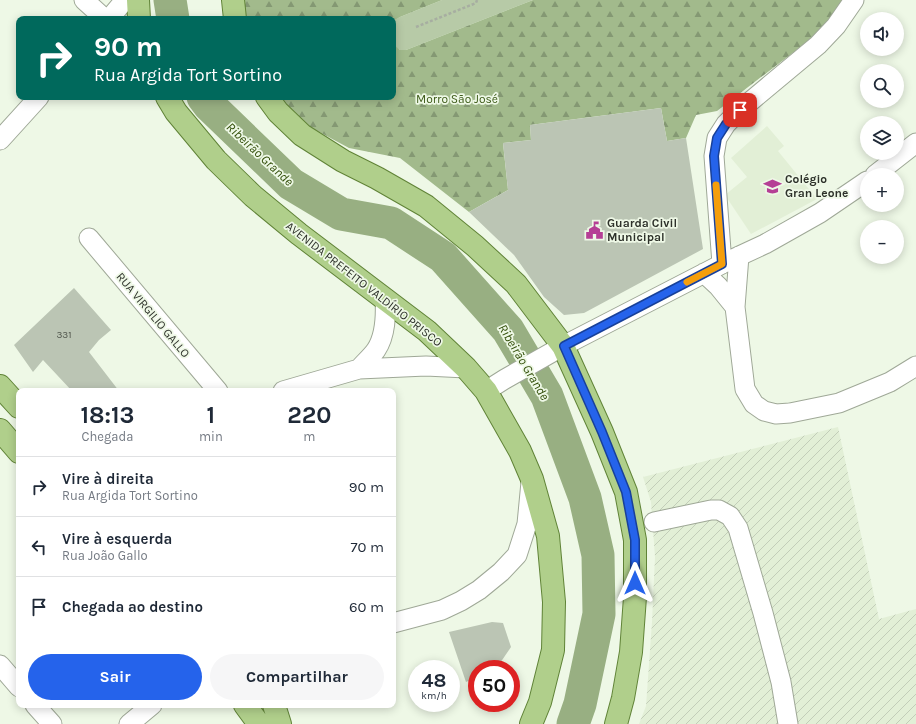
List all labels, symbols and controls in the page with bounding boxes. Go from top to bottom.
map controls [860,12,904,264]
button: sound [860,12,904,56]
text: 90 m [94,30,162,63]
icon: right [28,32,80,84]
text: Rua Argida Tort Sortino [94,64,282,86]
button: search [860,64,904,108]
park label: Morro São José [416,92,498,106]
pin [723,93,757,127]
icon: arrive [729,99,751,121]
button: layers [860,116,904,160]
water label: Ribeirão Grande [224,119,296,189]
button: + [860,168,904,212]
place label: Colégio Gran Leone [785,172,848,200]
school or university icon: Colégio Gran Leone [762,176,782,196]
place label: Guarda Civil Municipal [607,216,677,244]
street label: AVENIDA PREFEITO VALDÍRIO PRISCO [283,218,446,349]
public building icon: Guarda Civil Municipal [584,220,604,240]
button: − [860,220,904,264]
street label: RUA VIRGILIO GALLO [113,270,193,361]
water label: Ribeirão Grande [495,321,553,403]
house number: 331 [56,329,72,341]
text: 18:13 [80,401,134,429]
text: 1 [207,401,215,429]
text: 220 [287,401,332,429]
text: Chegada [82,429,133,444]
text: min [199,429,223,444]
text: m [303,429,315,444]
text: Vire à direita [62,470,154,488]
icon: right [28,476,50,498]
text: 90 m [349,478,384,496]
text: Rua Argida Tort Sortino [62,488,198,503]
text: Vire à esquerda [62,530,172,548]
icon: left [28,536,50,558]
text: 70 m [350,538,384,556]
text: Rua João Gallo [62,548,148,563]
position arrow [614,562,656,604]
icon: arrive [28,596,50,618]
text: Chegada ao destino [62,598,203,616]
text: 60 m [349,598,384,616]
button: Sair [28,654,202,700]
button: Compartilhar [210,654,384,700]
speed limit sign: 50 [468,660,520,712]
text: 48 [422,669,446,692]
text: km/h [421,690,447,702]

